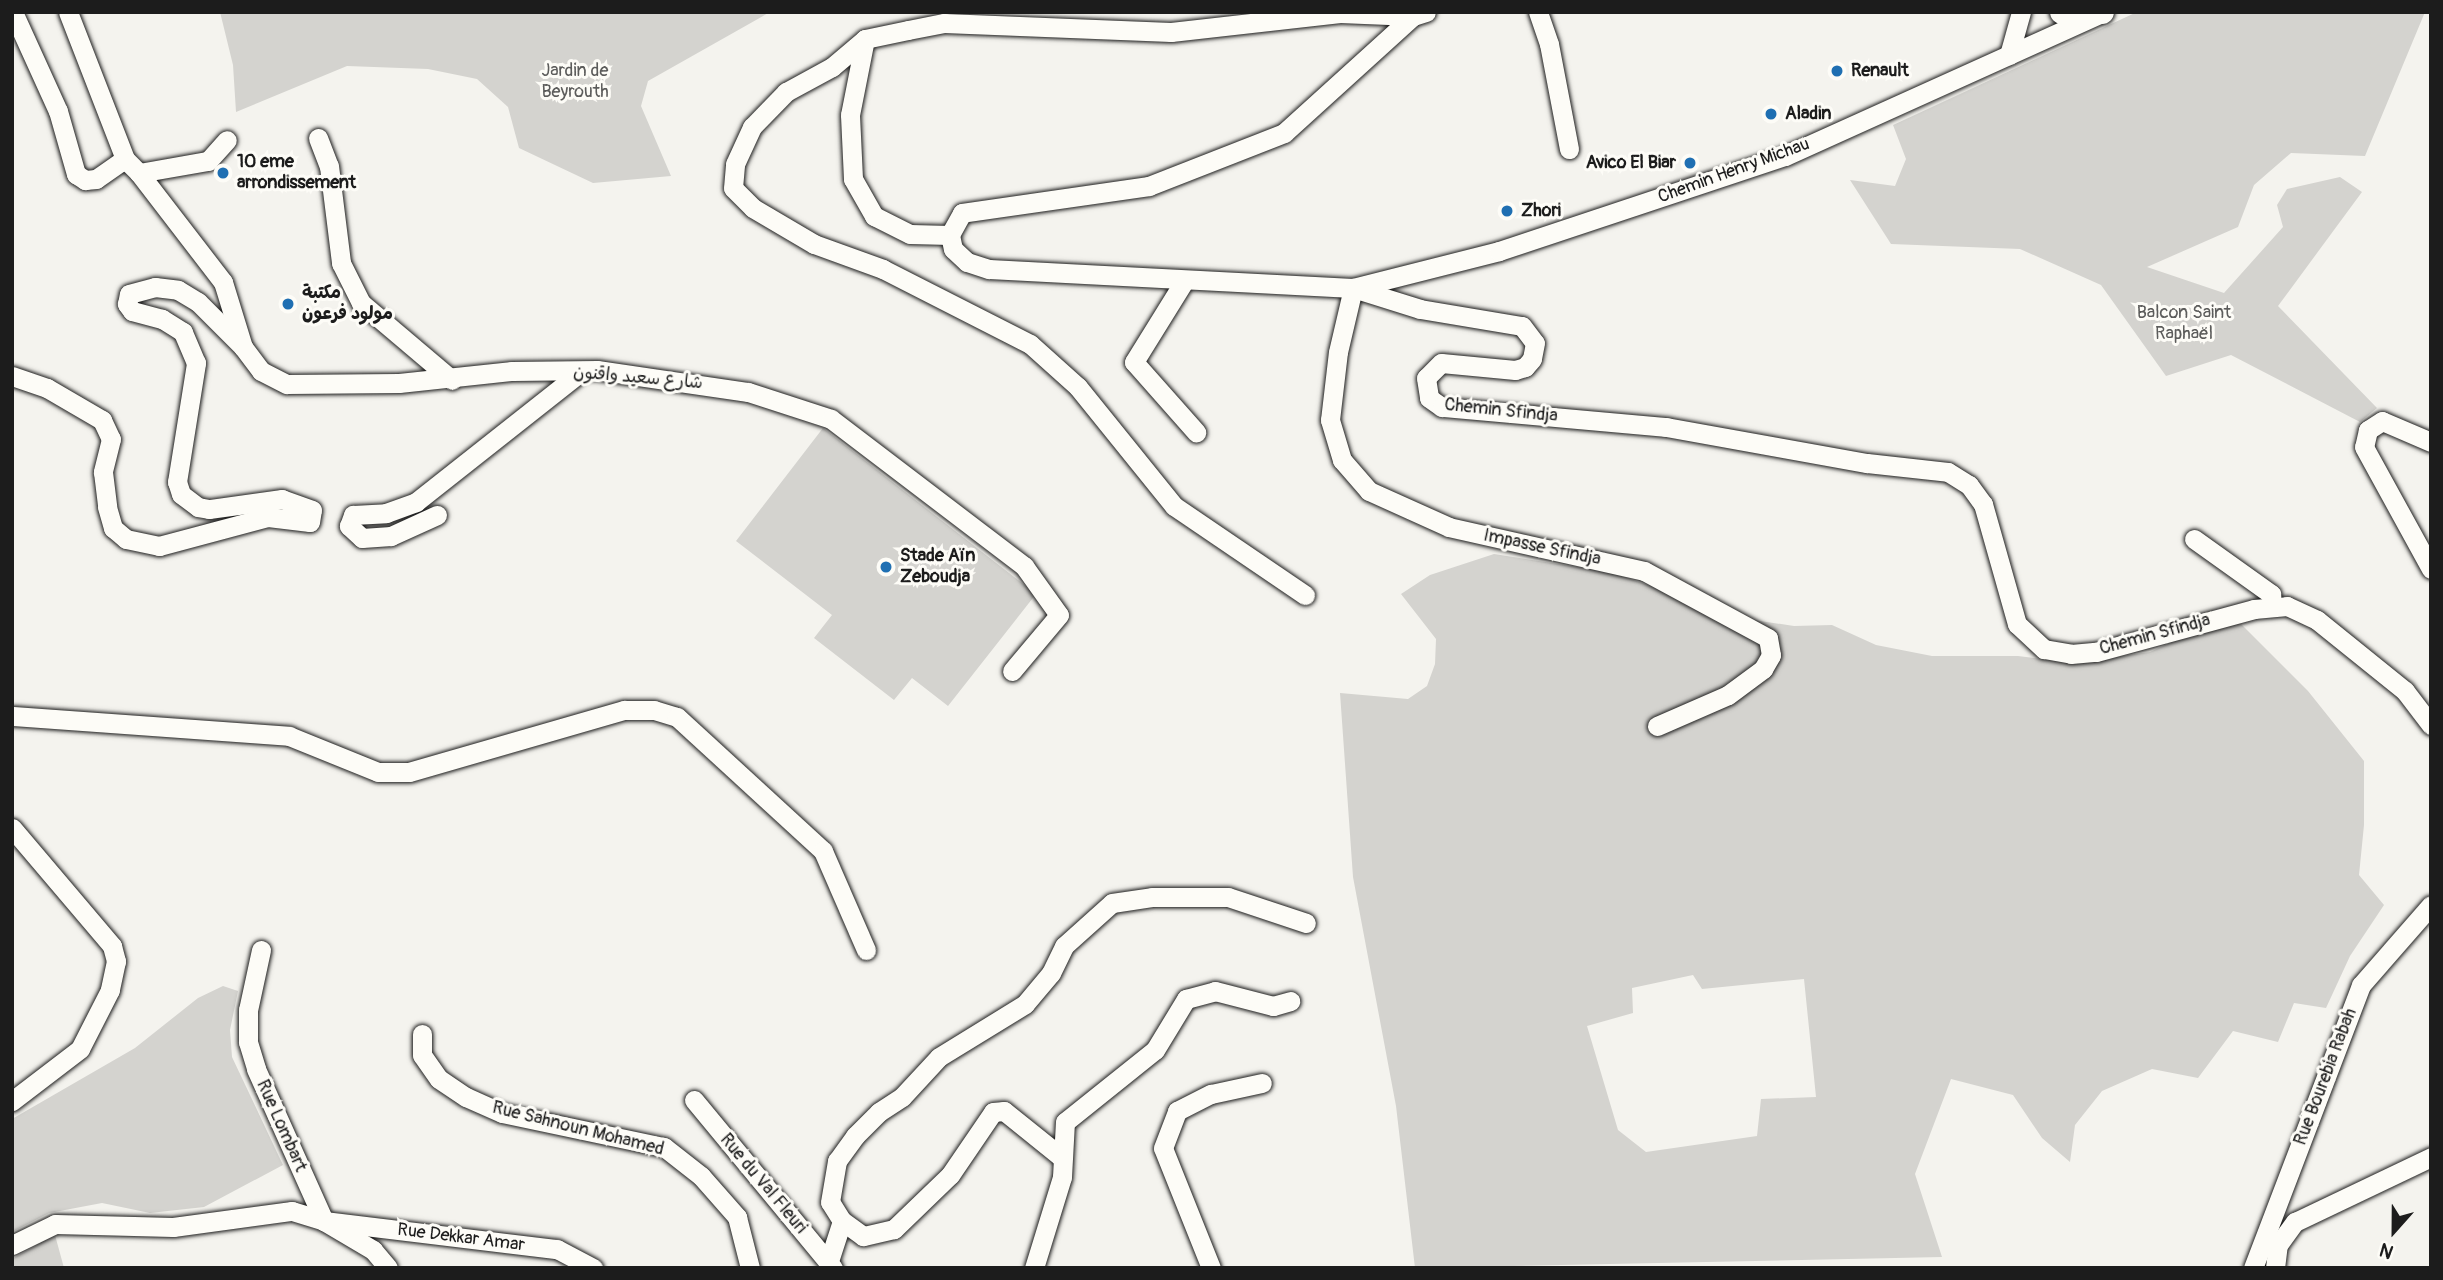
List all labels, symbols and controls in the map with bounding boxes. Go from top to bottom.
place label: Renault [1851,60,1909,82]
park label: Jardin de Beyrouth [541,61,609,104]
marker: Renault [1829,63,1845,79]
place label: Aladin [1785,103,1831,125]
marker: Aladin [1763,106,1779,122]
street label: Chemin Henry Michau [1655,134,1813,208]
place label: 10 eme arrondissement [237,152,356,194]
place label: Avico El Biar [1586,152,1676,174]
marker: Avico El Biar [1682,155,1698,171]
marker: 10 eme arrondissement [215,165,231,181]
place label: Zhori [1521,200,1561,222]
marker: Zhori [1499,203,1515,219]
place label: مكتبة مولود فرعون [302,283,393,326]
marker: مكتبة مولود فرعون [280,296,296,312]
park label: Balcon Saint Raphaël [2137,303,2231,346]
street label: شارع سعيد واقنون [572,362,704,394]
street label: Chemin Sfindja [1443,394,1559,428]
street label: Impasse Sfindja [1481,525,1603,571]
place label: Stade Aïn Zeboudja [900,546,976,588]
marker: Stade Aïn Zeboudja [878,559,894,575]
street label: Chemin Sfindja [2097,610,2213,660]
street label: Rue Bourebia Rabah [2290,1006,2362,1148]
street label: Rue Lombart [251,1077,311,1175]
street label: Rue Sahnoun Mohamed [490,1097,666,1161]
street label: Rue du Val Fleuri [715,1130,811,1238]
north arrow [2359,1196,2429,1266]
street label: Rue Dekkar Amar [396,1219,526,1257]
text: N [2376,1237,2397,1264]

